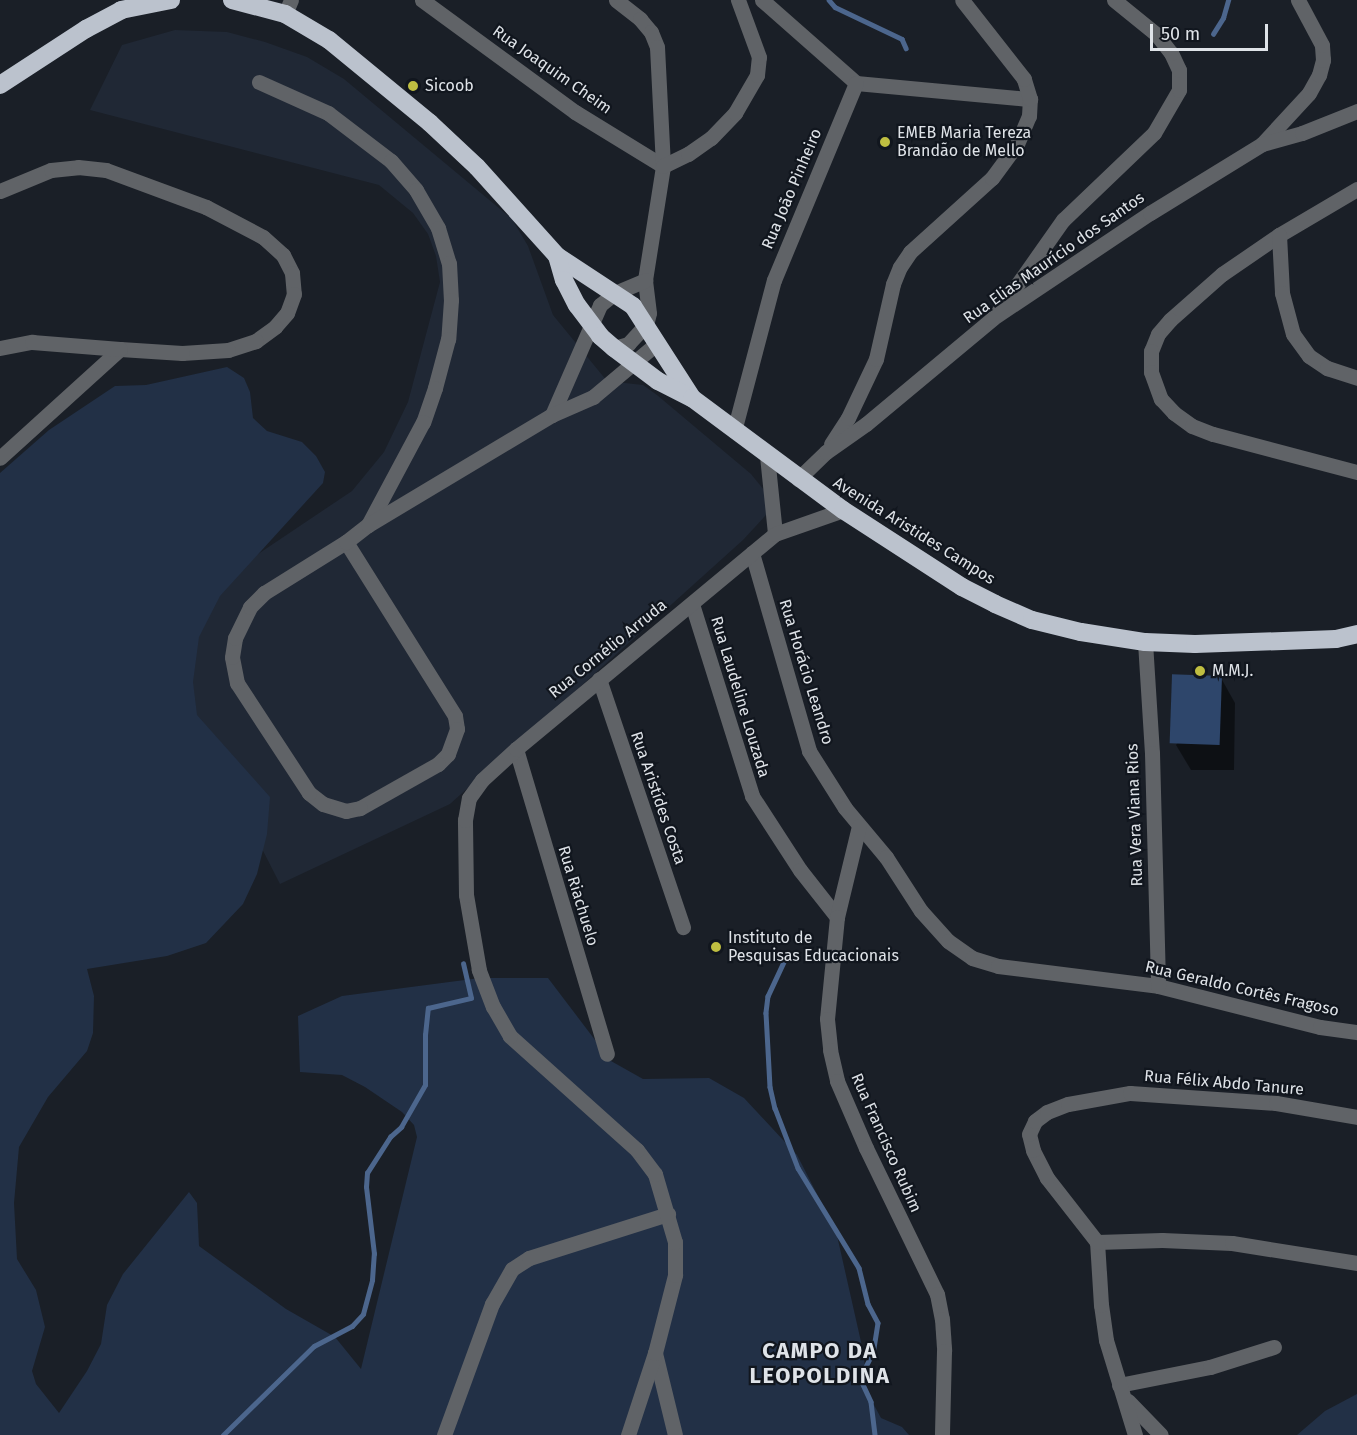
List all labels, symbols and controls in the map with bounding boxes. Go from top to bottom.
scale bar [1153,12,1272,50]
street label: Rua Joaquim Cheim [489,22,615,118]
text: 50 m [1161,23,1200,45]
place label: Sicoob [425,76,474,96]
marker: Sicoob [406,79,420,93]
place label: EMEB Maria Tereza Brandão de Mello [897,123,1031,161]
street label: Rua João Pinheiro [758,126,826,252]
marker: EMEB Maria Tereza Brandão de Mello [878,135,892,149]
street label: Rua Elias Maurício dos Santos [960,188,1148,328]
street label: Avenida Aristides Campos [830,473,998,589]
street label: Rua Cornélio Arruda [545,596,671,702]
street label: Rua Horácio Leandro [775,597,837,747]
street label: Rua Laudeline Louzada [706,614,774,780]
place label: M.M.J. [1212,661,1253,681]
marker: M.M.J. [1193,664,1207,678]
street label: Rua Aristídes Costa [626,729,690,867]
street label: Rua Vera Viana Rios [1123,743,1147,887]
street label: Rua Riachuelo [554,844,602,948]
place label: Instituto de Pesquisas Educacionais [728,928,899,966]
marker: Instituto de Pesquisas Educacionais [709,940,723,954]
street label: Rua Geraldo Cortês Fragoso [1143,957,1341,1021]
street label: Rua Félix Abdo Tanure [1143,1066,1305,1100]
street label: Rua Francisco Rubim [847,1070,925,1216]
district label: CAMPO DA LEOPOLDINA [750,1337,890,1388]

